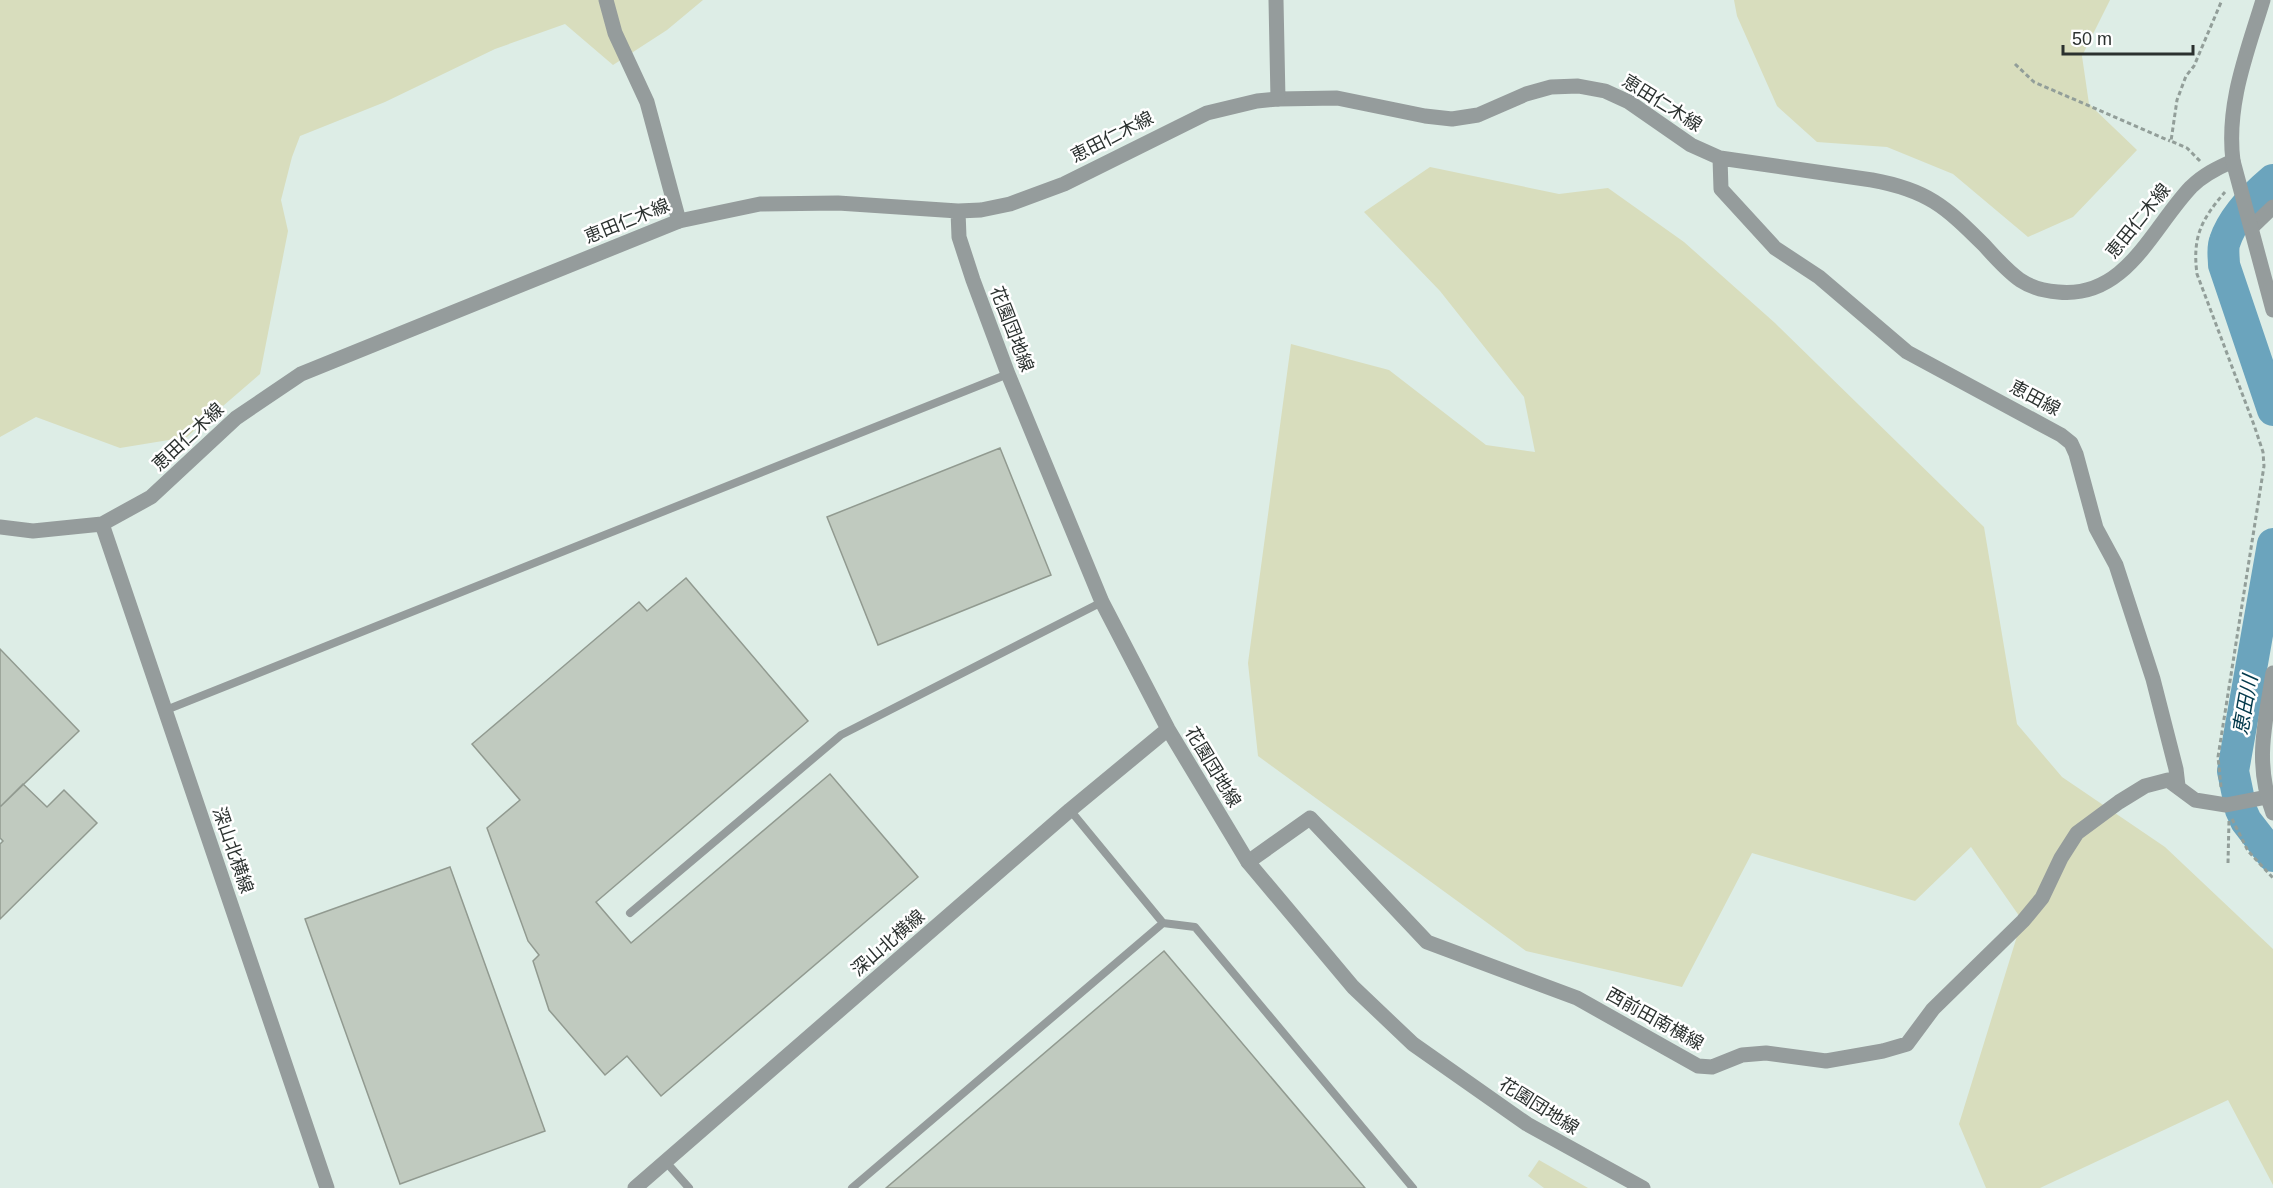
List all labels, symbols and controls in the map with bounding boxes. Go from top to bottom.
scale bar [2063,18,2194,56]
text: 50 m [2072,29,2112,49]
street label: 恵田仁木線 [1619,71,1705,135]
street label: 恵田仁木線 [1067,108,1157,166]
street label: 恵田仁木線 [2102,180,2174,262]
street label: 恵田仁木線 [582,195,672,247]
street label: 花園団地線 [987,283,1037,375]
street label: 恵田線 [2006,376,2064,420]
street label: 恵田仁木線 [148,399,228,475]
water label: 恵田川 [2229,672,2261,736]
street label: 花園団地線 [1181,723,1245,811]
street label: 深山北横線 [209,804,257,896]
street label: 深山北横線 [847,906,929,980]
street label: 西前田南横線 [1603,984,1707,1054]
street label: 花園団地線 [1496,1074,1582,1138]

